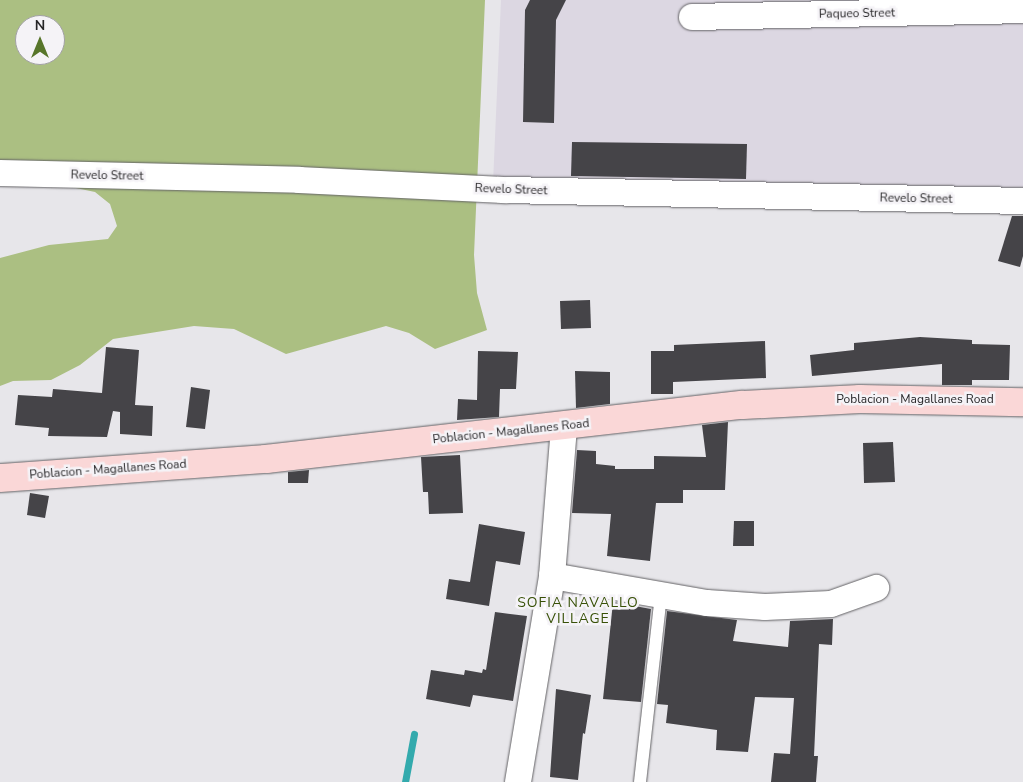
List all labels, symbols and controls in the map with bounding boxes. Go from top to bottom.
street label: Paqueo Street [819,6,895,22]
north arrow [15,15,65,65]
text: N [35,16,45,35]
street label: Revelo Street [71,168,143,184]
street label: Revelo Street [474,182,548,198]
street label: Revelo Street [880,191,952,207]
street label: Poblacion - Magallanes Road [836,393,994,407]
street label: Poblacion - Magallanes Road [432,417,590,447]
street label: Poblacion - Magallanes Road [29,457,187,483]
district label: SOFIA NAVALLO VILLAGE [516,595,640,628]

